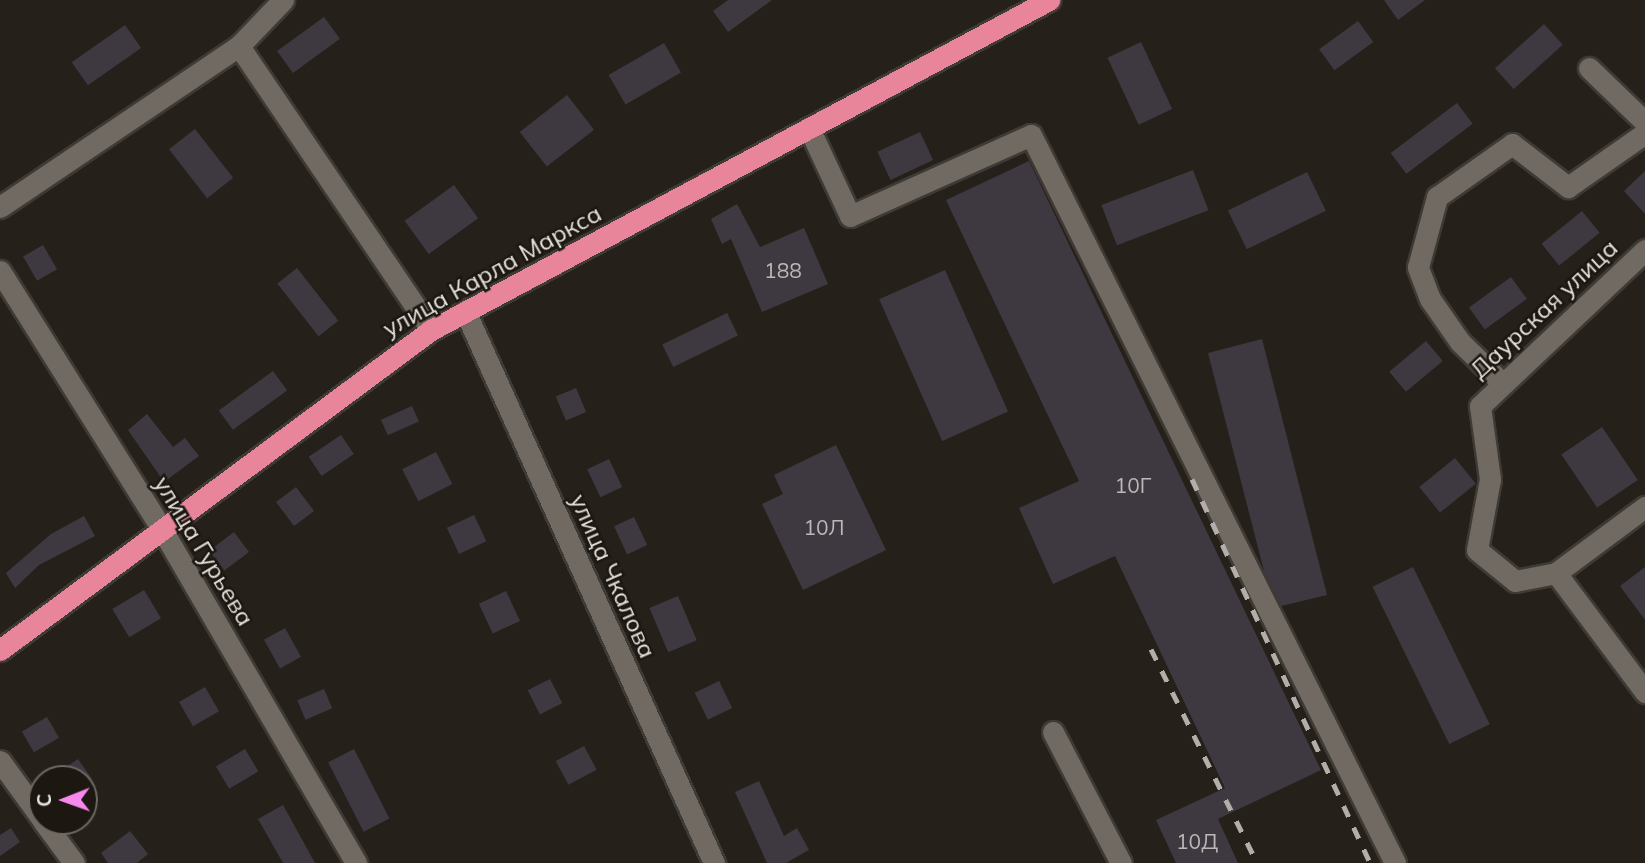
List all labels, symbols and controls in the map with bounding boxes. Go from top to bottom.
street label: улица Карла Маркса [378,199,606,343]
street label: Даурская улица [1464,233,1624,385]
house number: 188 [764,257,802,283]
street label: улица Гурьева [148,471,260,631]
house number: 10Г [1115,472,1151,498]
street label: улица Чкалова [564,490,662,662]
house number: 10Л [803,514,845,540]
north arrow [28,765,98,835]
text: С [32,794,56,807]
house number: 10Д [1176,828,1218,854]

